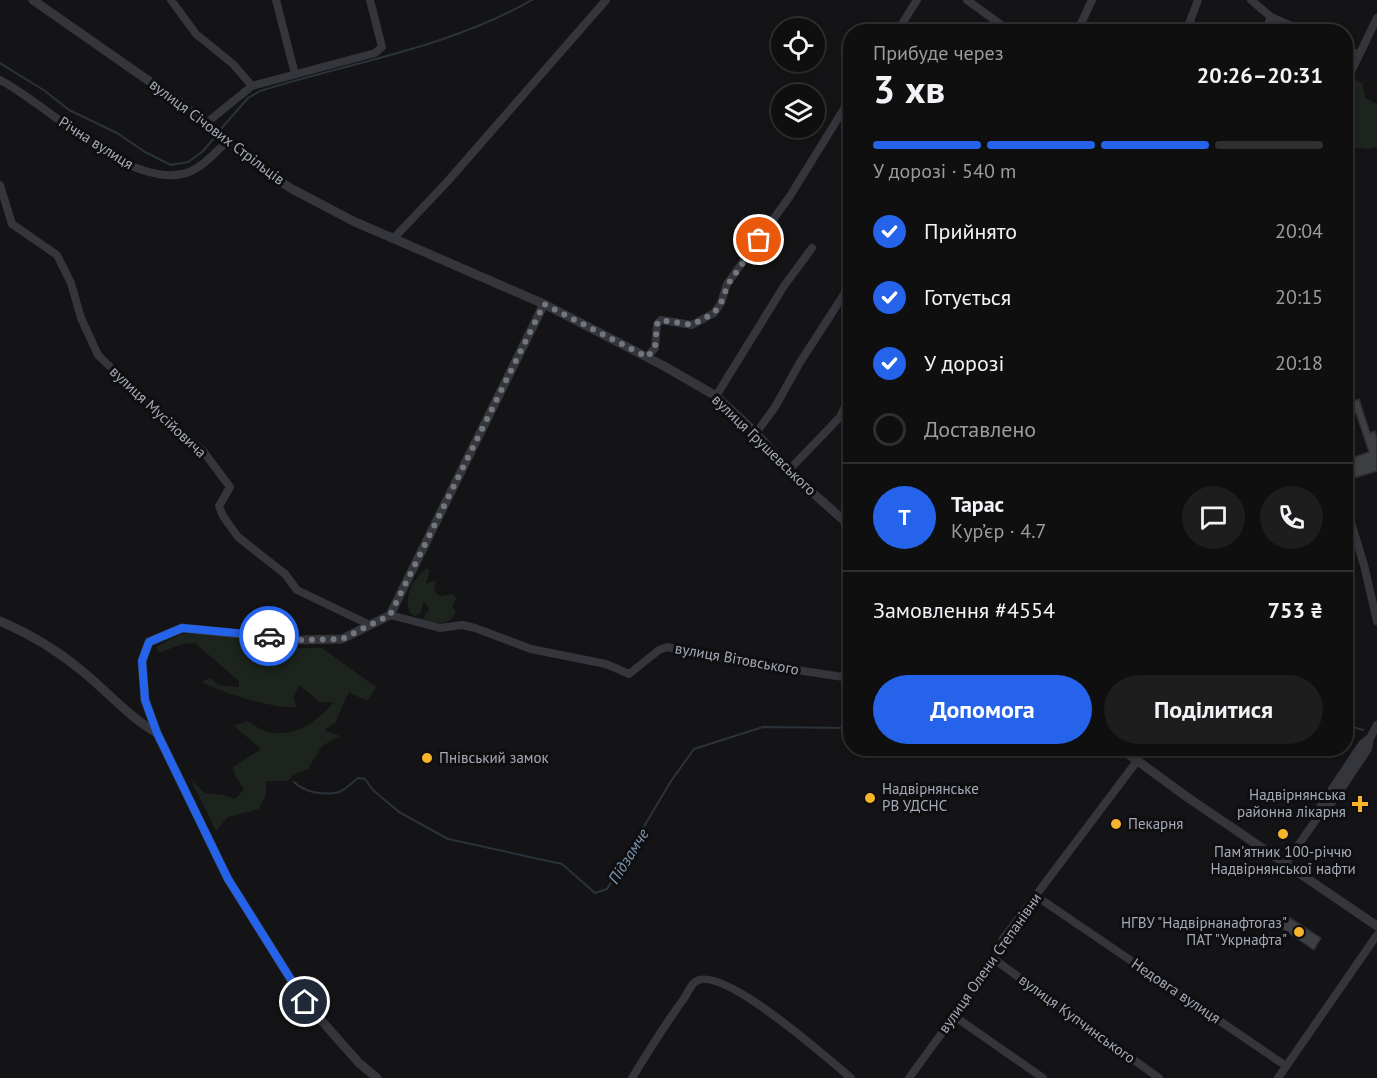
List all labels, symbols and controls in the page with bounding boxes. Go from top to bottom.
map controls [771,18,825,138]
button: locate [771,18,825,72]
text: Прибуде через [873,40,1004,66]
text: 20:26–20:31 [1197,61,1323,89]
text: 3 хв [873,63,945,114]
street label: вулиця Січових Стрільців [146,75,289,189]
button: layers [771,84,825,138]
street label: Річна вулиця [55,112,137,173]
text: У дорозі · 540 m [873,158,1016,184]
pin [733,214,784,265]
icon: check [873,215,906,248]
text: Прийнято [924,217,1017,245]
text: 20:04 [1275,218,1323,244]
icon: bag [742,223,775,256]
icon: check [873,281,906,314]
text: Готується [924,283,1011,311]
text: 20:15 [1275,284,1323,310]
icon: check [873,347,906,380]
text: У дорозі [924,349,1004,377]
text: 20:18 [1275,350,1323,376]
street label: вулиця Мусійовича [106,362,211,461]
street label: вулиця Грушевського [708,390,820,499]
text: Доставлено [924,415,1036,443]
button: chat [1182,486,1245,549]
button: phone [1260,486,1323,549]
text: Тарас [951,490,1004,518]
text: Т [898,503,911,531]
text: Кур’єр · 4.7 [951,518,1046,544]
text: Замовлення #4554 [873,596,1055,624]
text: 753 ₴ [1268,596,1323,624]
courier [239,606,299,666]
icon: car [253,620,286,653]
street label: вулиця Вітовського [674,638,801,679]
button: Допомога [873,675,1092,744]
button: Поділитися [1104,675,1323,744]
place label: Пнівський замок [439,748,550,767]
marker: Пнівський замок [420,751,434,765]
place label: Надвірнянське РВ УДСНС [882,779,979,815]
place label: Надвірнянська районна лікарня [1237,785,1346,821]
marker: Надвірнянське РВ УДСНС [863,791,877,805]
marker: Надвірнянська районна лікарня [1351,795,1369,813]
place label: Пекарня [1128,814,1183,833]
marker: Пекарня [1109,817,1123,831]
water label: Підзамче [603,824,653,887]
marker: Пам'ятник 100-річчю Надвірнянської нафти [1276,827,1290,841]
place label: Пам'ятник 100-річчю Надвірнянської нафти [1210,842,1356,878]
street label: вулиця Олени Степанівни [934,889,1045,1037]
place label: НГВУ "Надвірнанафтогаз" ПАТ "Укрнафта" [1121,913,1287,949]
marker: НГВУ "Надвірнанафтогаз" ПАТ "Укрнафта" [1292,925,1306,939]
street label: Недовга вулиця [1128,954,1224,1027]
street label: вулиця Купчинського [1015,970,1139,1067]
pin [279,976,330,1027]
icon: home [288,985,321,1018]

